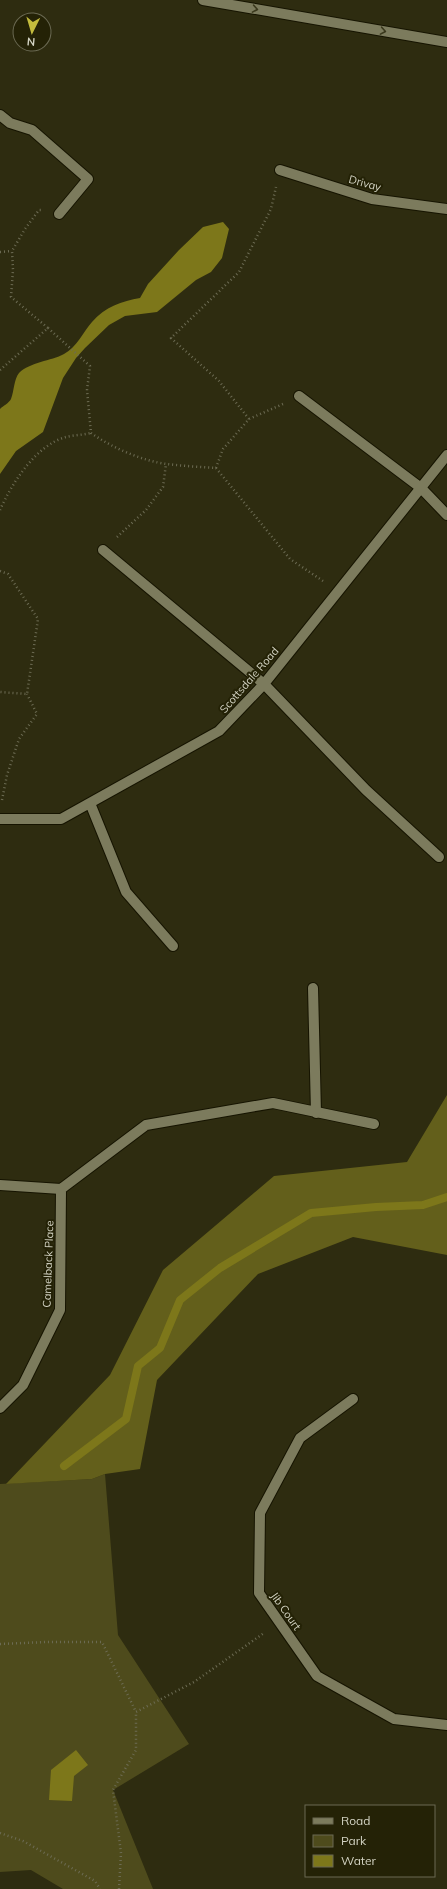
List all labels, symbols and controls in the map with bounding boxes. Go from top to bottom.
one-way arrow [252,4,258,13]
north arrow [12,12,52,52]
one-way arrow [380,26,386,35]
text: N [26,35,36,49]
street label: Drivay [347,172,383,194]
street label: Scottsdale Road [216,644,282,716]
street label: Camelback Place [39,1220,57,1308]
street label: Jib Court [268,1589,304,1633]
legend [305,1805,435,1877]
text: Road [341,1813,370,1828]
text: Park [341,1833,367,1848]
text: Water [341,1853,377,1868]

